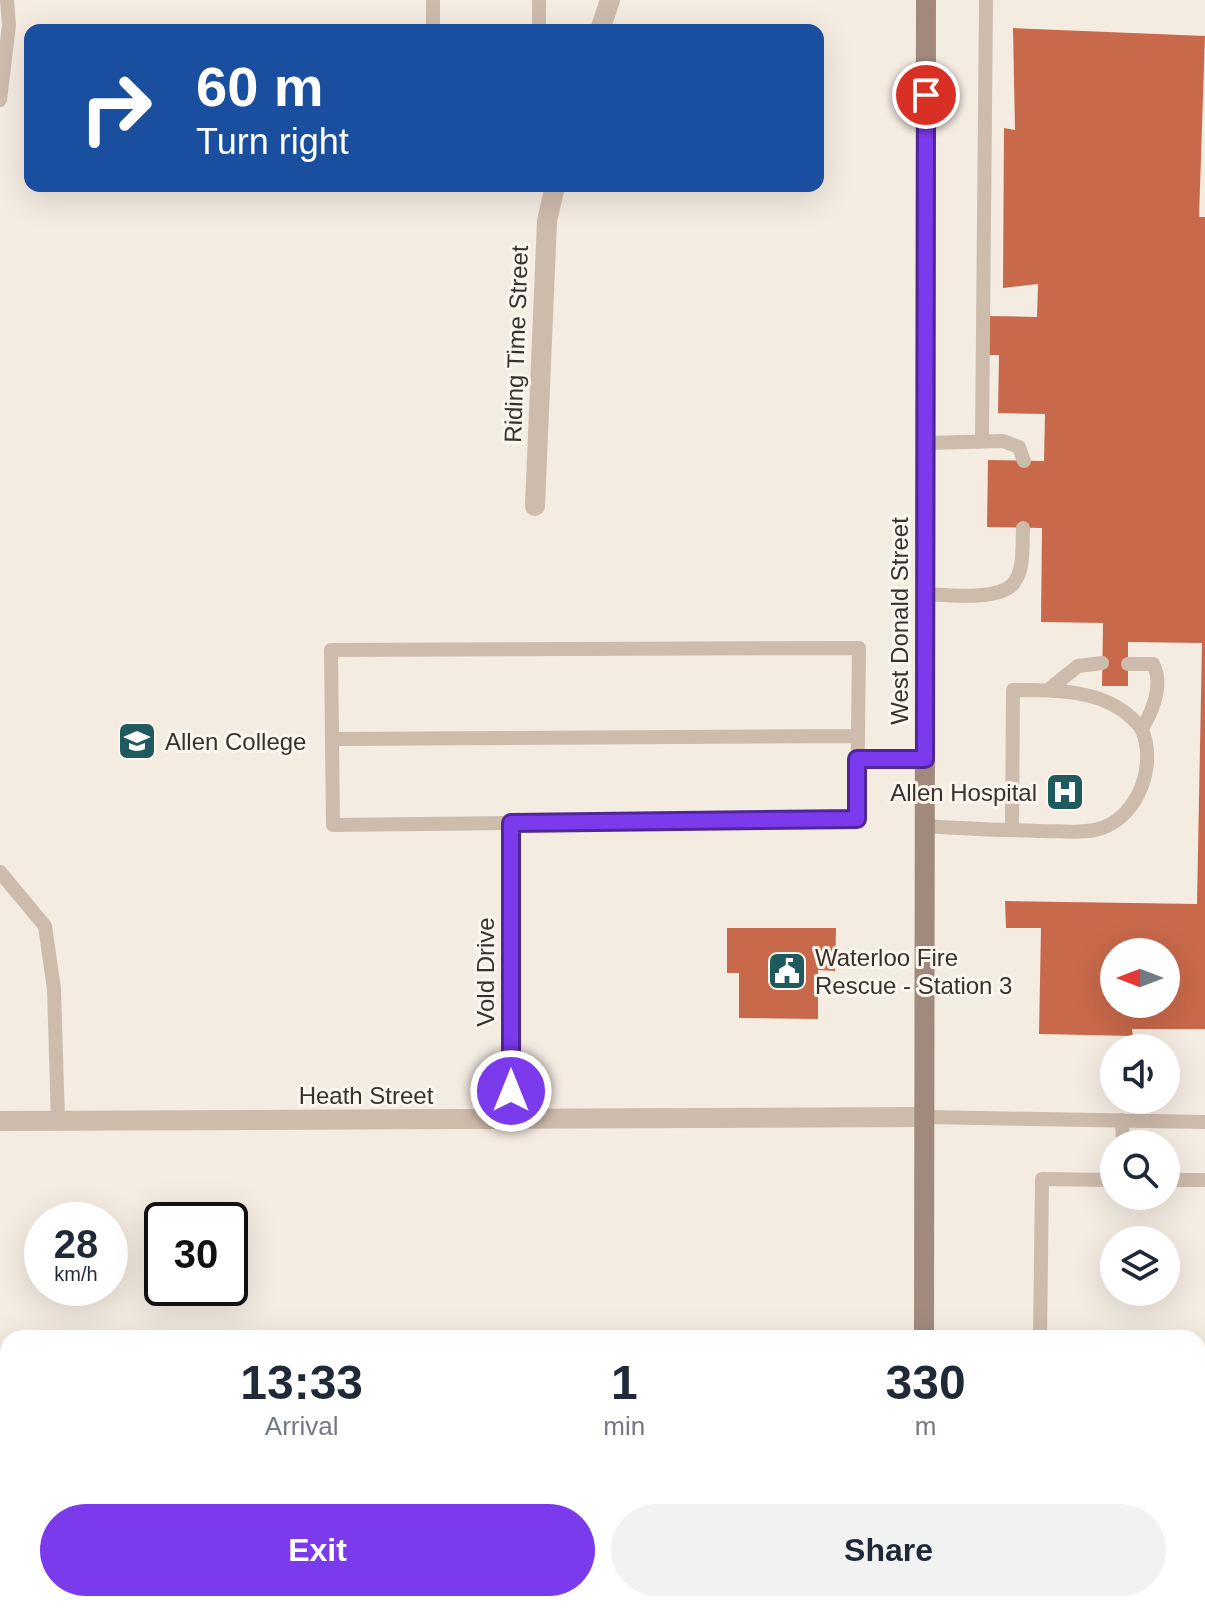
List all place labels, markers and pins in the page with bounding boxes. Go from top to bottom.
pin [892,61,960,129]
school or university icon: Allen College [116,720,158,762]
place label: Allen College [165,728,306,755]
hospital icon: Allen Hospital [1044,771,1086,813]
place label: Allen Hospital [890,779,1037,806]
place label: Waterloo Fire Rescue - Station 3 [815,944,1012,999]
public building icon: Waterloo Fire Rescue - Station 3 [766,950,808,992]

